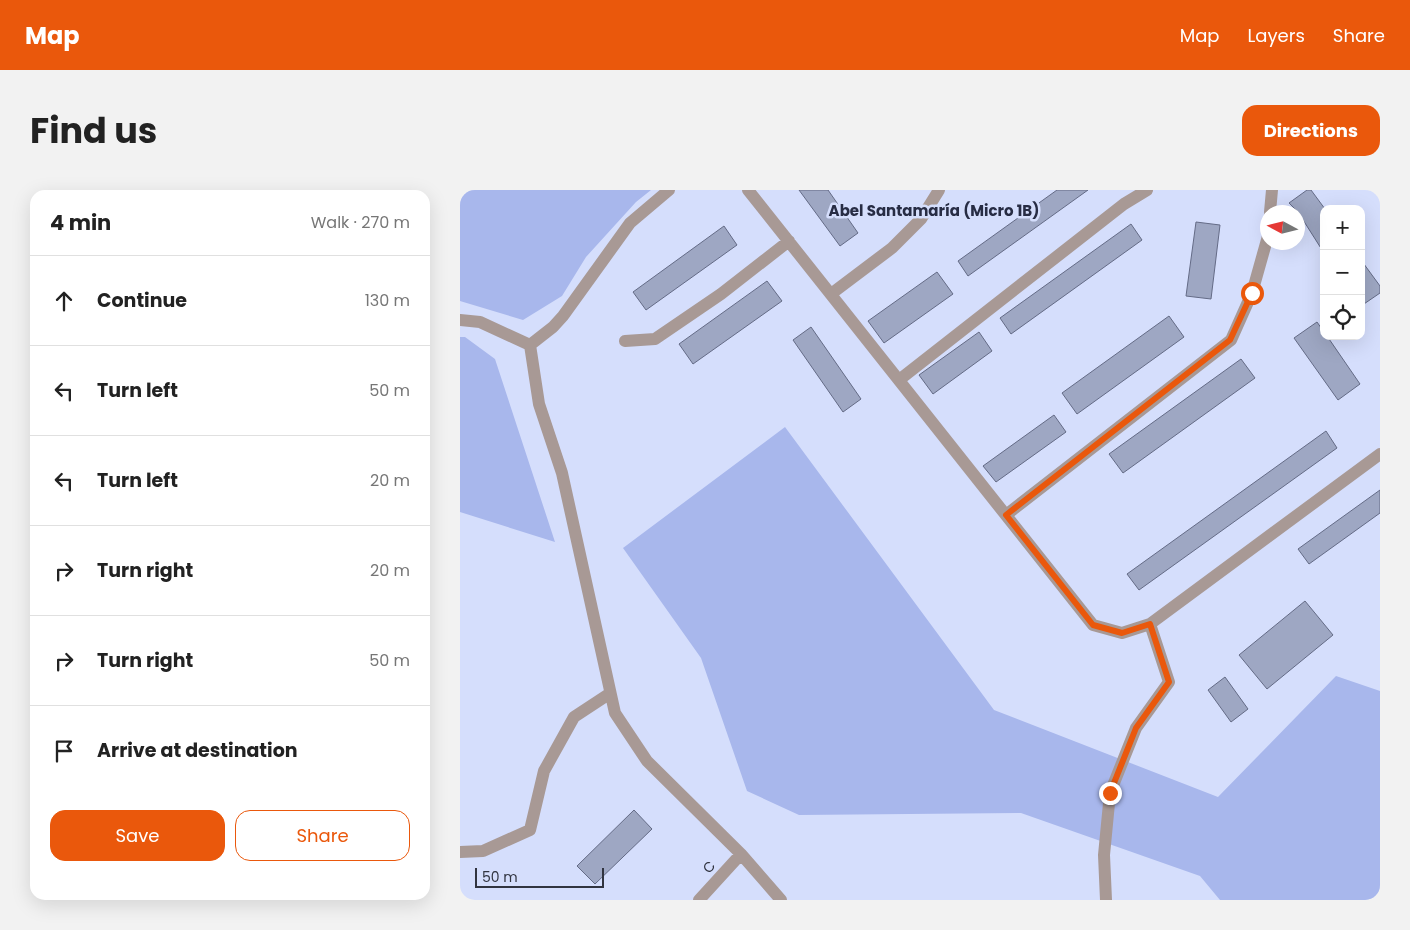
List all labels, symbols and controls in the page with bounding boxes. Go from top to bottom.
text: Map [25,19,80,52]
text: Map [1180,23,1220,48]
text: Layers [1248,23,1305,48]
text: Share [1333,23,1385,48]
button: Directions [1242,105,1380,156]
text: Find us [30,106,157,155]
district label: Abel Santamaría (Micro 1B) [829,200,1039,221]
north arrow [1260,205,1305,250]
map controls [1320,205,1365,340]
button: + [1320,205,1365,250]
text: 4 min [50,208,111,237]
text: Walk · 270 m [311,211,410,234]
button: − [1320,250,1365,295]
route start [1241,282,1264,305]
icon: ahead [50,287,78,315]
text: Continue [97,287,187,314]
text: 130 m [365,289,410,312]
button: locate [1320,295,1365,340]
icon: left [50,377,78,405]
text: Turn left [97,377,178,404]
text: 50 m [369,379,410,402]
icon: left [50,467,78,495]
text: Turn left [97,467,178,494]
text: 20 m [370,469,410,492]
icon: right [50,557,78,585]
text: Turn right [97,557,193,584]
text: 20 m [370,559,410,582]
icon: right [50,647,78,675]
text: Turn right [97,647,193,674]
text: 50 m [369,649,410,672]
icon: arrive [50,737,78,765]
text: Arrive at destination [97,737,298,764]
route end [1099,782,1122,805]
button: Save [50,810,225,861]
button: Share [235,810,410,861]
street label: C [698,856,720,878]
scale bar [475,865,604,888]
text: 50 m [482,867,518,887]

